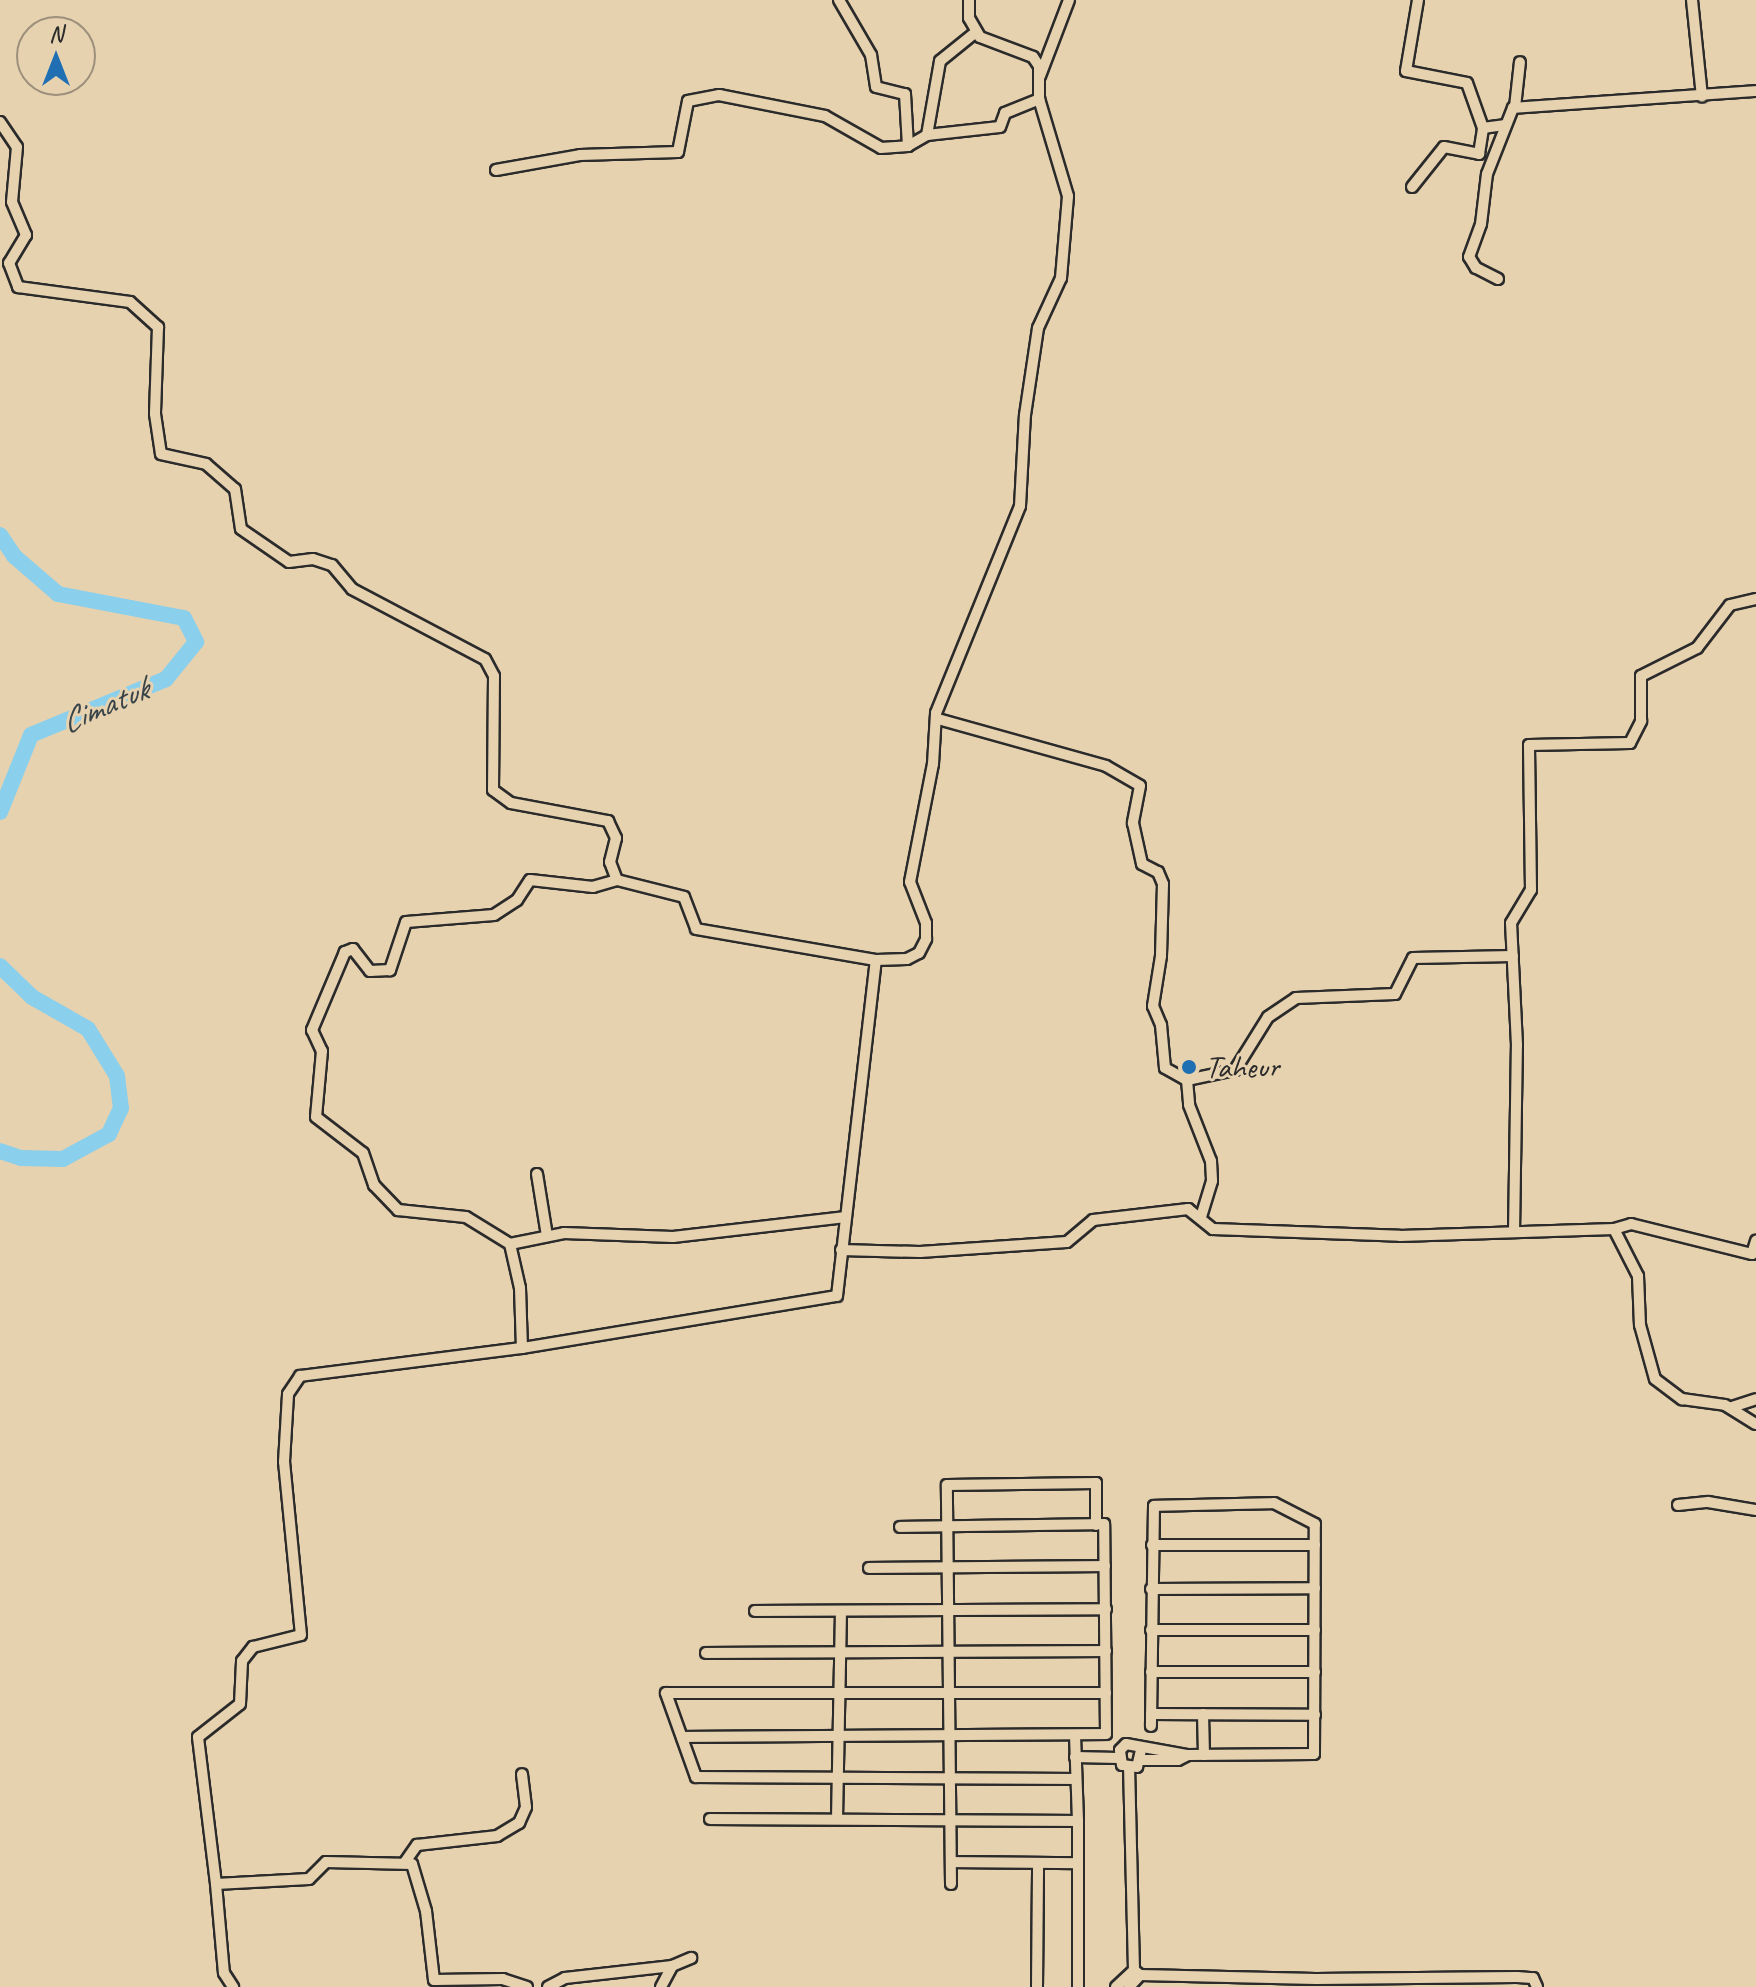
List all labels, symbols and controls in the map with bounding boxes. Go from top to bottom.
north arrow [16,16,96,96]
text: N [49,20,63,48]
water label: Cimatuk [54,668,154,742]
place label: Taheur [1205,1048,1279,1086]
marker: Taheur [1180,1058,1198,1076]

